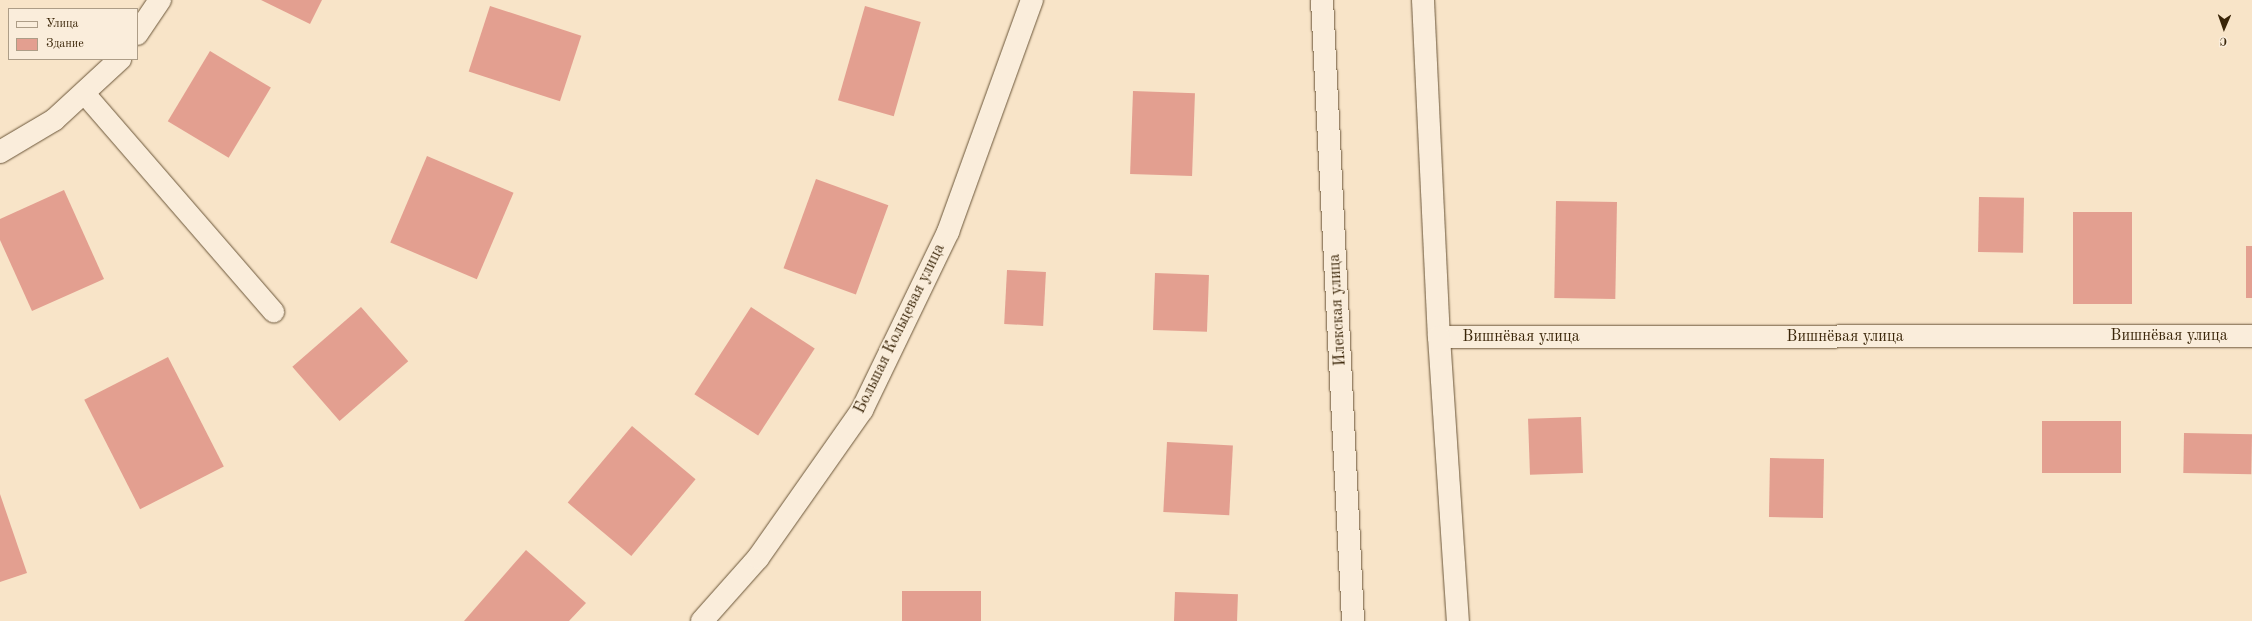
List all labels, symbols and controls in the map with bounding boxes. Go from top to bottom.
legend [8,8,138,60]
north arrow [2204,8,2244,48]
text: Улица [46,18,79,30]
text: С [2220,35,2227,46]
text: Здание [46,38,84,50]
street label: Большая Кольцевая улица [850,241,950,417]
street label: Илекская улица [1325,253,1351,367]
street label: Вишнёвая улица [2110,326,2228,346]
street label: Вишнёвая улица [1462,327,1580,347]
street label: Вишнёвая улица [1786,327,1904,347]

